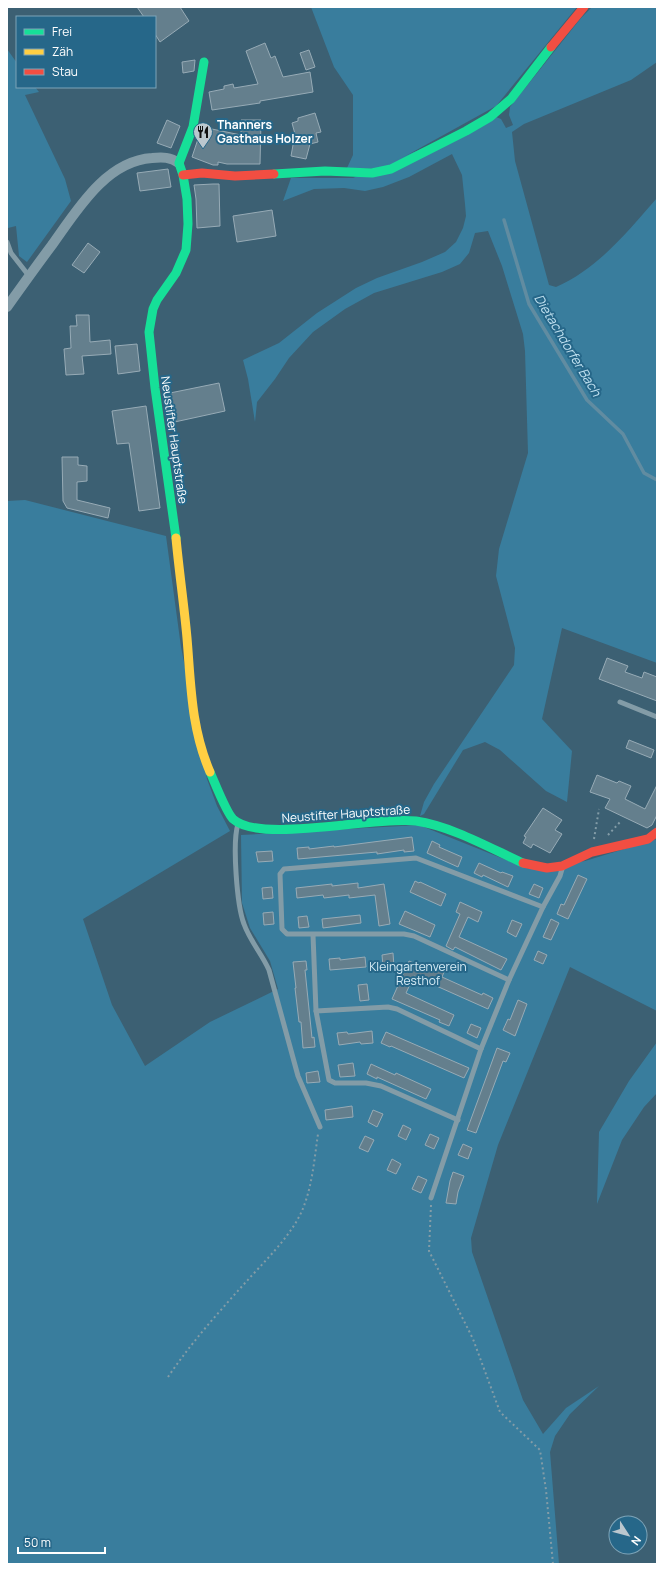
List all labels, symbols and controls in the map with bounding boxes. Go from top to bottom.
legend [16,16,156,88]
text: Frei [52,23,72,40]
text: Zäh [52,43,73,60]
text: Stau [52,63,78,80]
place label: Thanners Gasthaus Holzer [217,116,313,147]
restaurant icon: Thanners Gasthaus Holzer [192,121,214,149]
water label: Dietachdorfer Bach [530,291,606,400]
street label: Neustifter Hauptstraße [157,375,192,505]
street label: Neustifter Hauptstraße [281,801,411,826]
park label: Kleingartenverein Resthof [369,958,467,989]
north arrow [608,1515,648,1555]
scale bar [18,1529,105,1555]
text: 50 m [24,1534,51,1551]
text: N [628,1534,645,1549]

